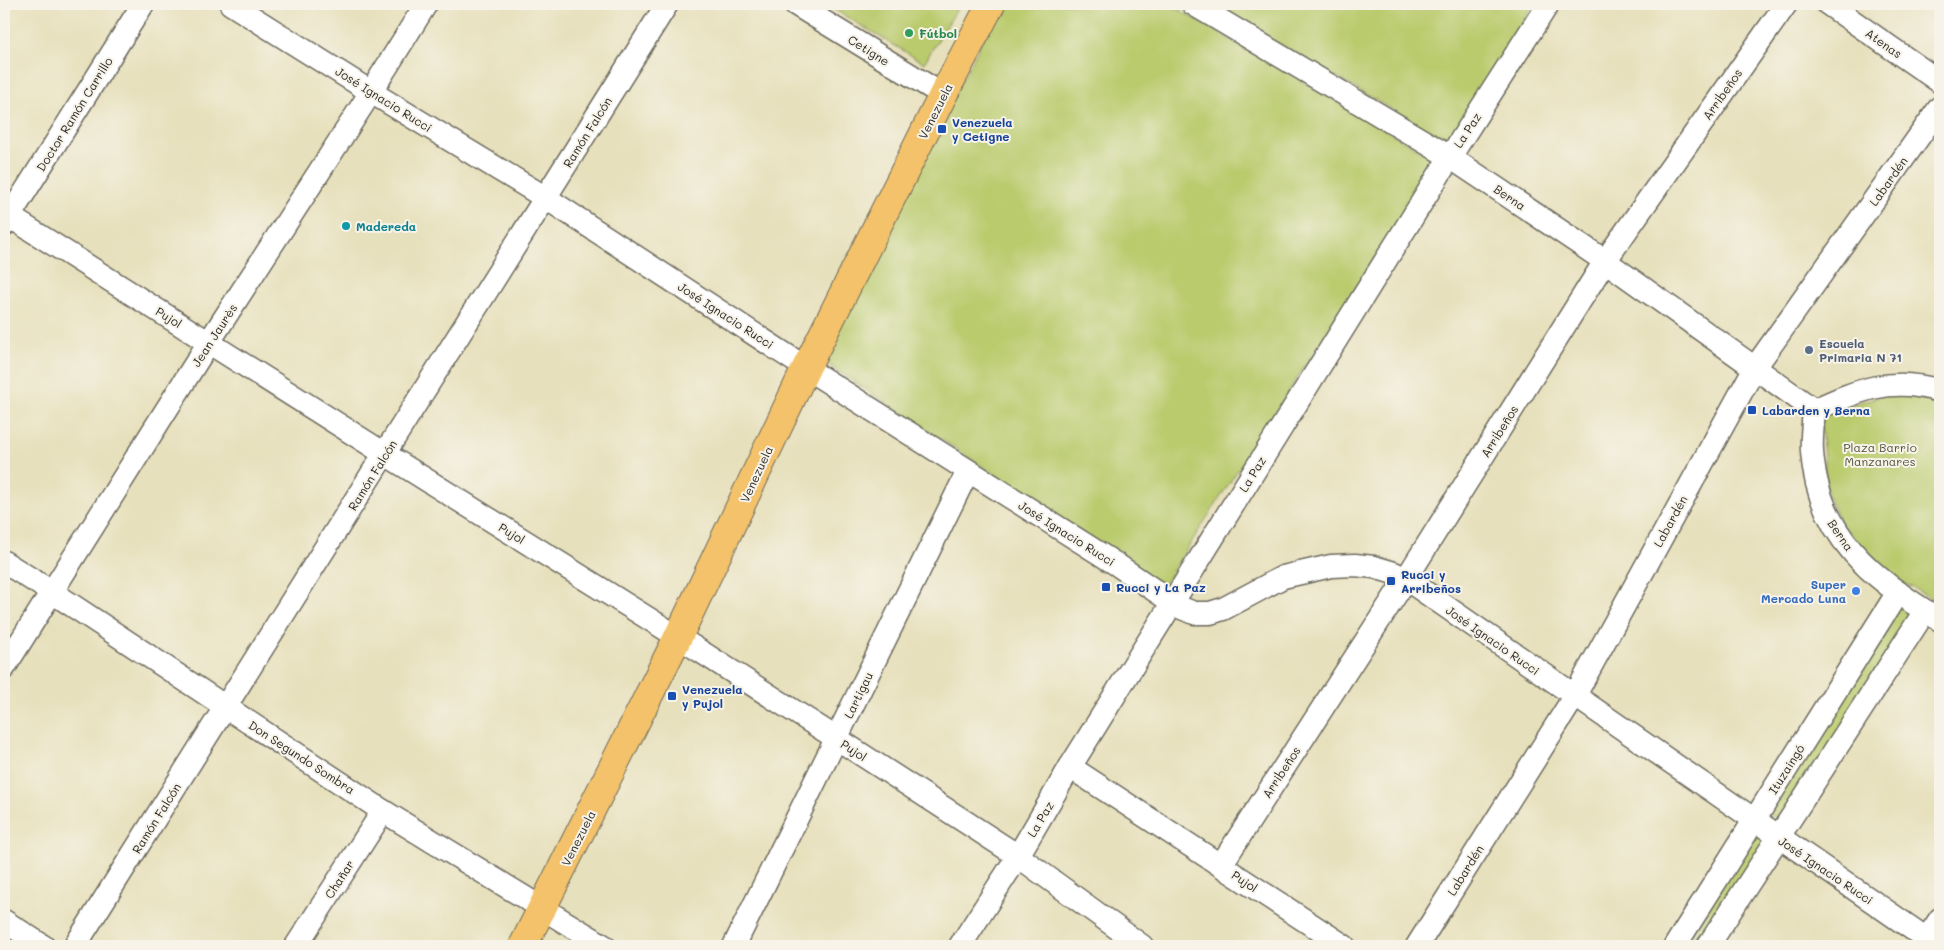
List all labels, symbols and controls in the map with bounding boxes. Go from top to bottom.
place label: Fútbol [919,25,957,41]
street label: Atenas [1863,25,1906,61]
marker: Fútbol [903,27,915,39]
street label: Cetigne [845,31,893,69]
street label: Doctor Ramón Carrillo [32,54,116,174]
street label: José Ignacio Rucci [333,63,435,135]
street label: Arribeños [1699,65,1745,123]
street label: Venezuela [914,80,956,142]
street label: Ramón Falcón [559,94,615,170]
street label: La Paz [1450,109,1485,151]
place label: Venezuela y Cetigne [952,114,1013,144]
marker: Venezuela y Cetigne [936,123,948,135]
street label: Labardén [1865,153,1911,209]
street label: Berna [1491,181,1529,213]
place label: Madereda [356,218,416,234]
marker: Madereda [340,220,352,232]
street label: José Ignacio Rucci [675,278,777,352]
street label: Jean Jaurès [188,300,240,370]
street label: Pujol [153,303,185,331]
place label: Escuela Primaria N 71 [1819,335,1902,365]
marker: Escuela Primaria N 71 [1803,344,1815,356]
street label: Arribeños [1477,402,1521,460]
place label: Labarden y Berna [1762,402,1870,418]
marker: Labarden y Berna [1746,404,1758,416]
street label: Ramón Falcón [344,437,400,513]
park label: Plaza Barrio Manzanares [1843,439,1917,469]
street label: Venezuela [736,443,776,505]
street label: La Paz [1235,453,1269,495]
street label: Labardén [1649,492,1691,550]
street label: José Ignacio Rucci [1016,497,1118,569]
street label: Berna [1825,516,1857,554]
street label: Pujol [496,519,528,547]
place label: Rucci y Arribeños [1401,566,1461,596]
marker: Rucci y Arribeños [1385,575,1397,587]
place label: Super Mercado Luna [1761,576,1846,606]
place label: Rucci y La Paz [1116,579,1206,595]
marker: Rucci y La Paz [1100,581,1112,593]
marker: Super Mercado Luna [1850,585,1862,597]
street label: José Ignacio Rucci [1443,602,1543,678]
street label: Lartigau [840,669,876,721]
place label: Venezuela y Pujol [682,681,743,711]
marker: Venezuela y Pujol [666,690,678,702]
street label: Don Segundo Sombra [246,717,358,797]
street label: Pujol [838,736,870,764]
street label: Ituzaingó [1764,741,1808,797]
street label: Arribeños [1258,743,1304,801]
street label: Ramón Falcón [128,780,184,856]
street label: La Paz [1023,798,1057,840]
street label: Venezuela [557,807,599,869]
street label: José Ignacio Rucci [1776,832,1876,908]
street label: Labardén [1443,842,1487,898]
street label: Chañar [321,857,357,901]
street label: Pujol [1229,867,1261,895]

